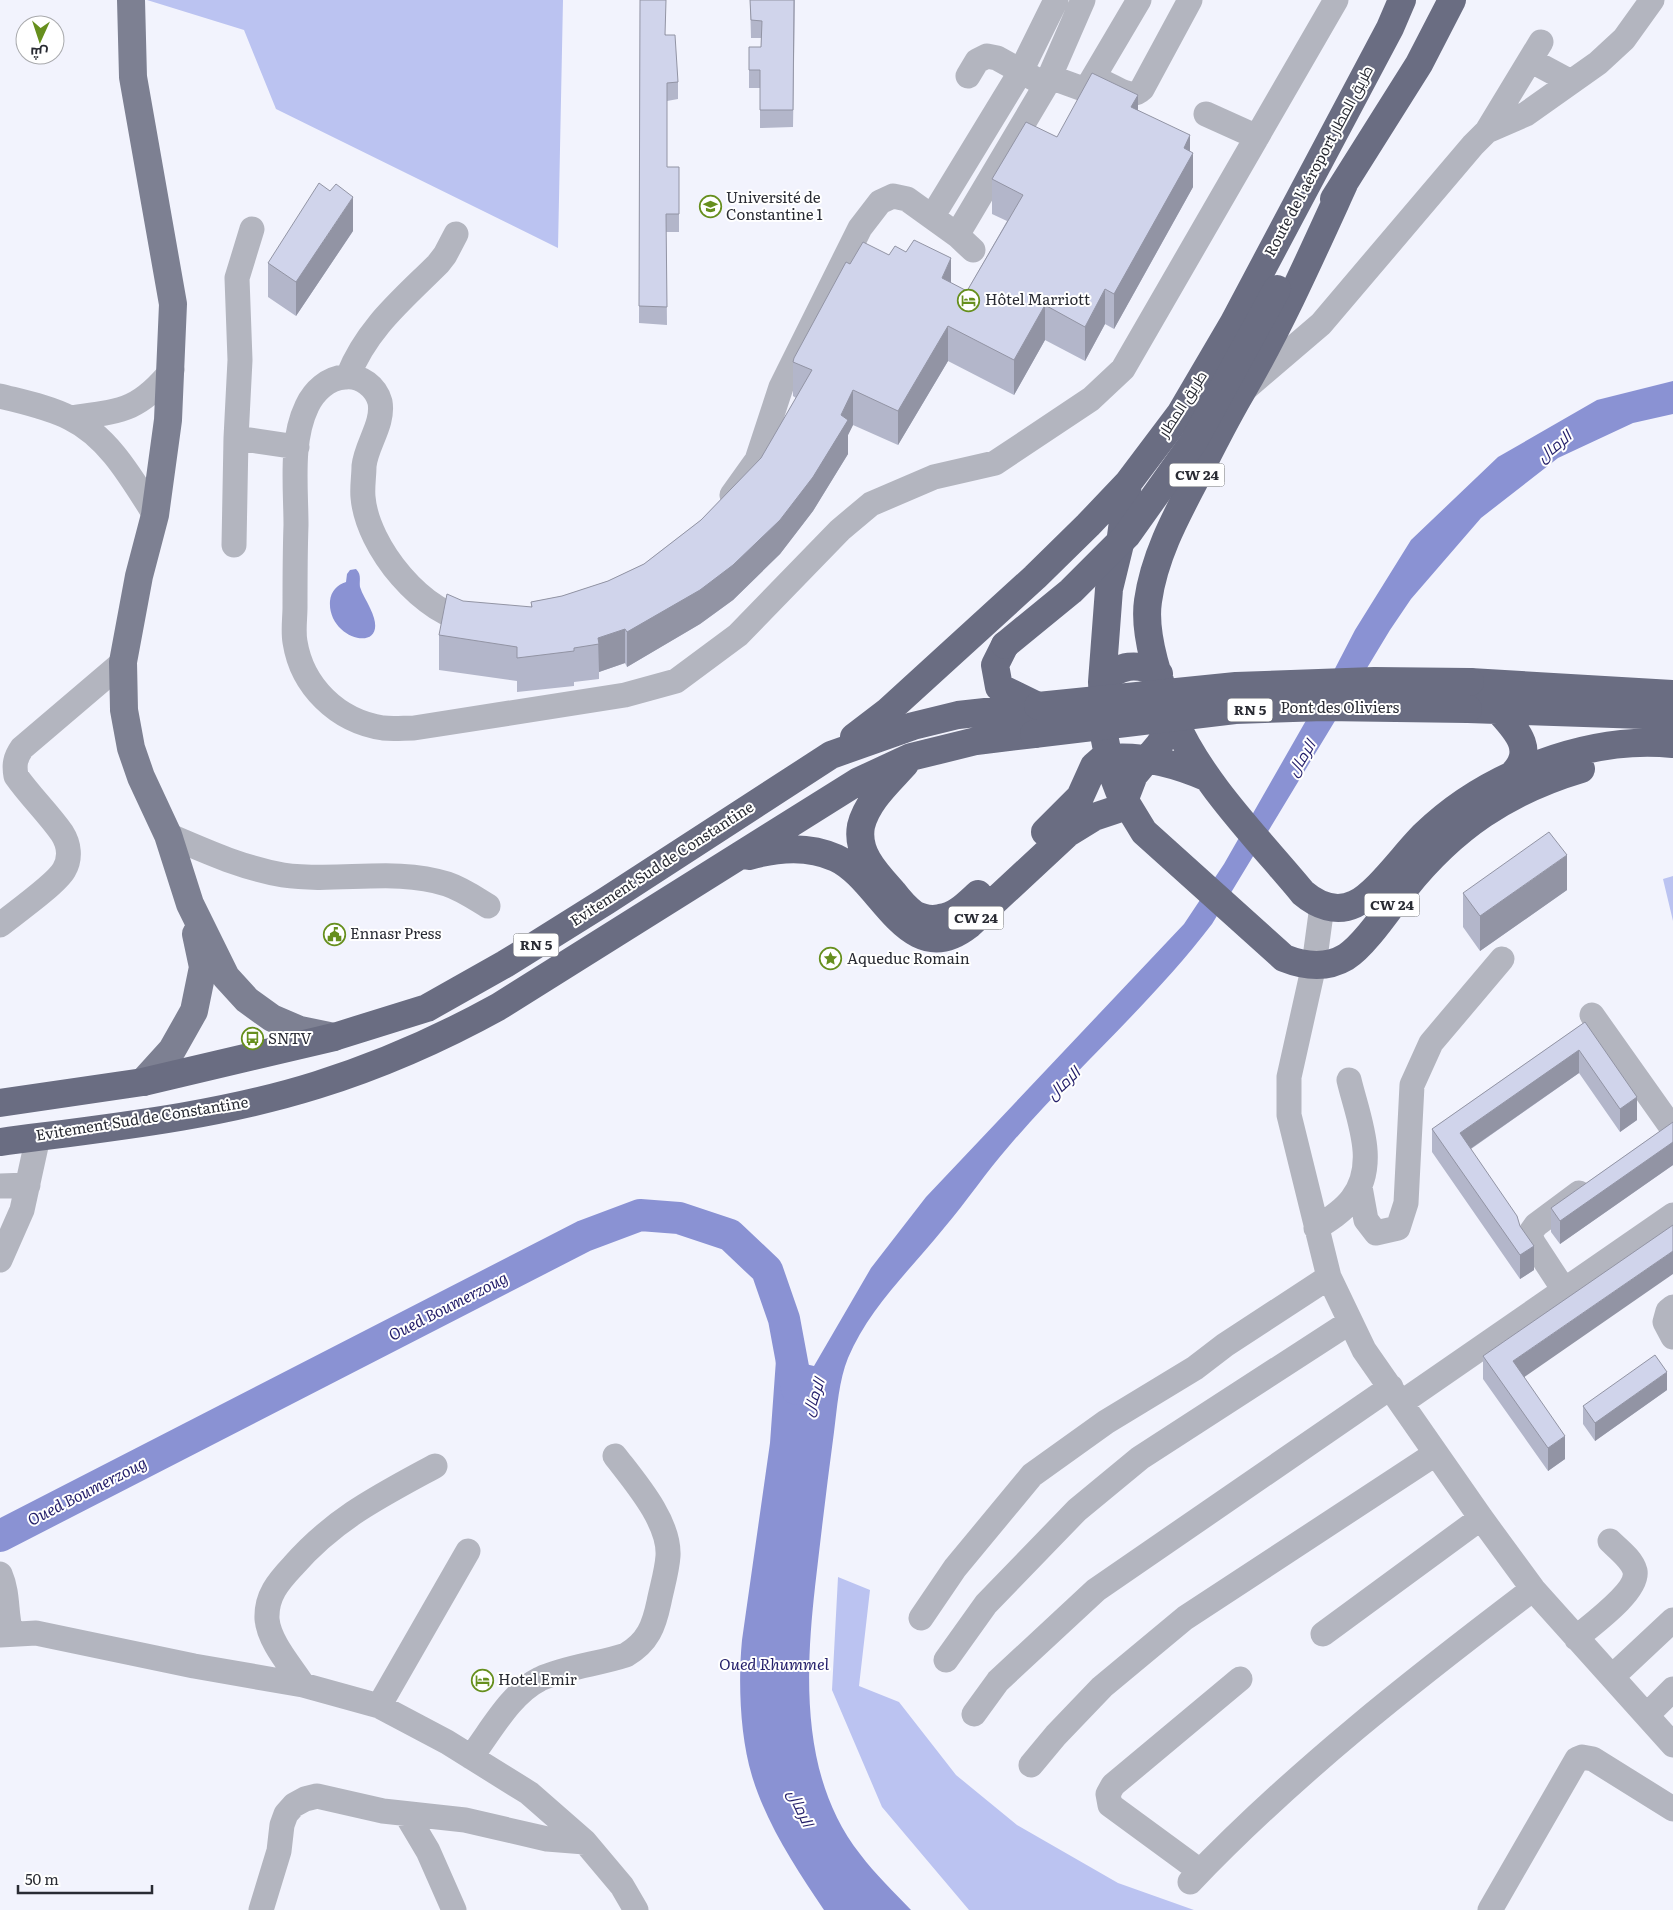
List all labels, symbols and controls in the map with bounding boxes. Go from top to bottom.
north arrow [15,15,65,65]
text: ش [30,44,49,64]
street label: Route de l'aéroport طريق المطار [1257,61,1378,260]
place label: Université de Constantine 1 [726,185,823,225]
school or university icon: Université de Constantine 1 [698,195,722,219]
place label: Hôtel Marriott [985,287,1090,310]
hotel icon: Hôtel Marriott [957,288,981,312]
street label: طريق المطار [1151,365,1212,442]
water label: الرمال [1531,422,1577,467]
road number: CW 24 [1170,464,1224,486]
street label: Pont des Oliviers [1281,695,1400,718]
road number: RN 5 [1228,698,1272,722]
water label: الرمال [1280,733,1321,780]
street label: Evitement Sud de Constantine [565,795,758,931]
road number: CW 24 [1364,894,1420,916]
road number: CW 24 [948,906,1004,930]
place label: Ennasr Press [350,921,441,944]
public building icon: Ennasr Press [322,922,346,946]
road number: RN 5 [514,934,558,956]
place label: Aqueduc Romain [847,946,970,969]
place icon: Aqueduc Romain [819,947,843,971]
place label: SNTV [268,1026,312,1049]
bus stop icon: SNTV [240,1027,264,1051]
water label: الرمال [1040,1059,1086,1105]
street label: Evitement Sud de Constantine [34,1089,250,1146]
water label: Oued Boumerzoug [384,1265,511,1346]
water label: الرمال [794,1373,830,1419]
water label: Oued Boumerzoug [23,1450,150,1531]
water label: Oued Rhummel [719,1651,830,1675]
place label: Hotel Emir [498,1667,577,1690]
hotel icon: Hotel Emir [470,1668,494,1692]
water label: الرمال [783,1785,822,1832]
scale bar [18,1862,151,1894]
text: 50 m [25,1867,59,1890]

